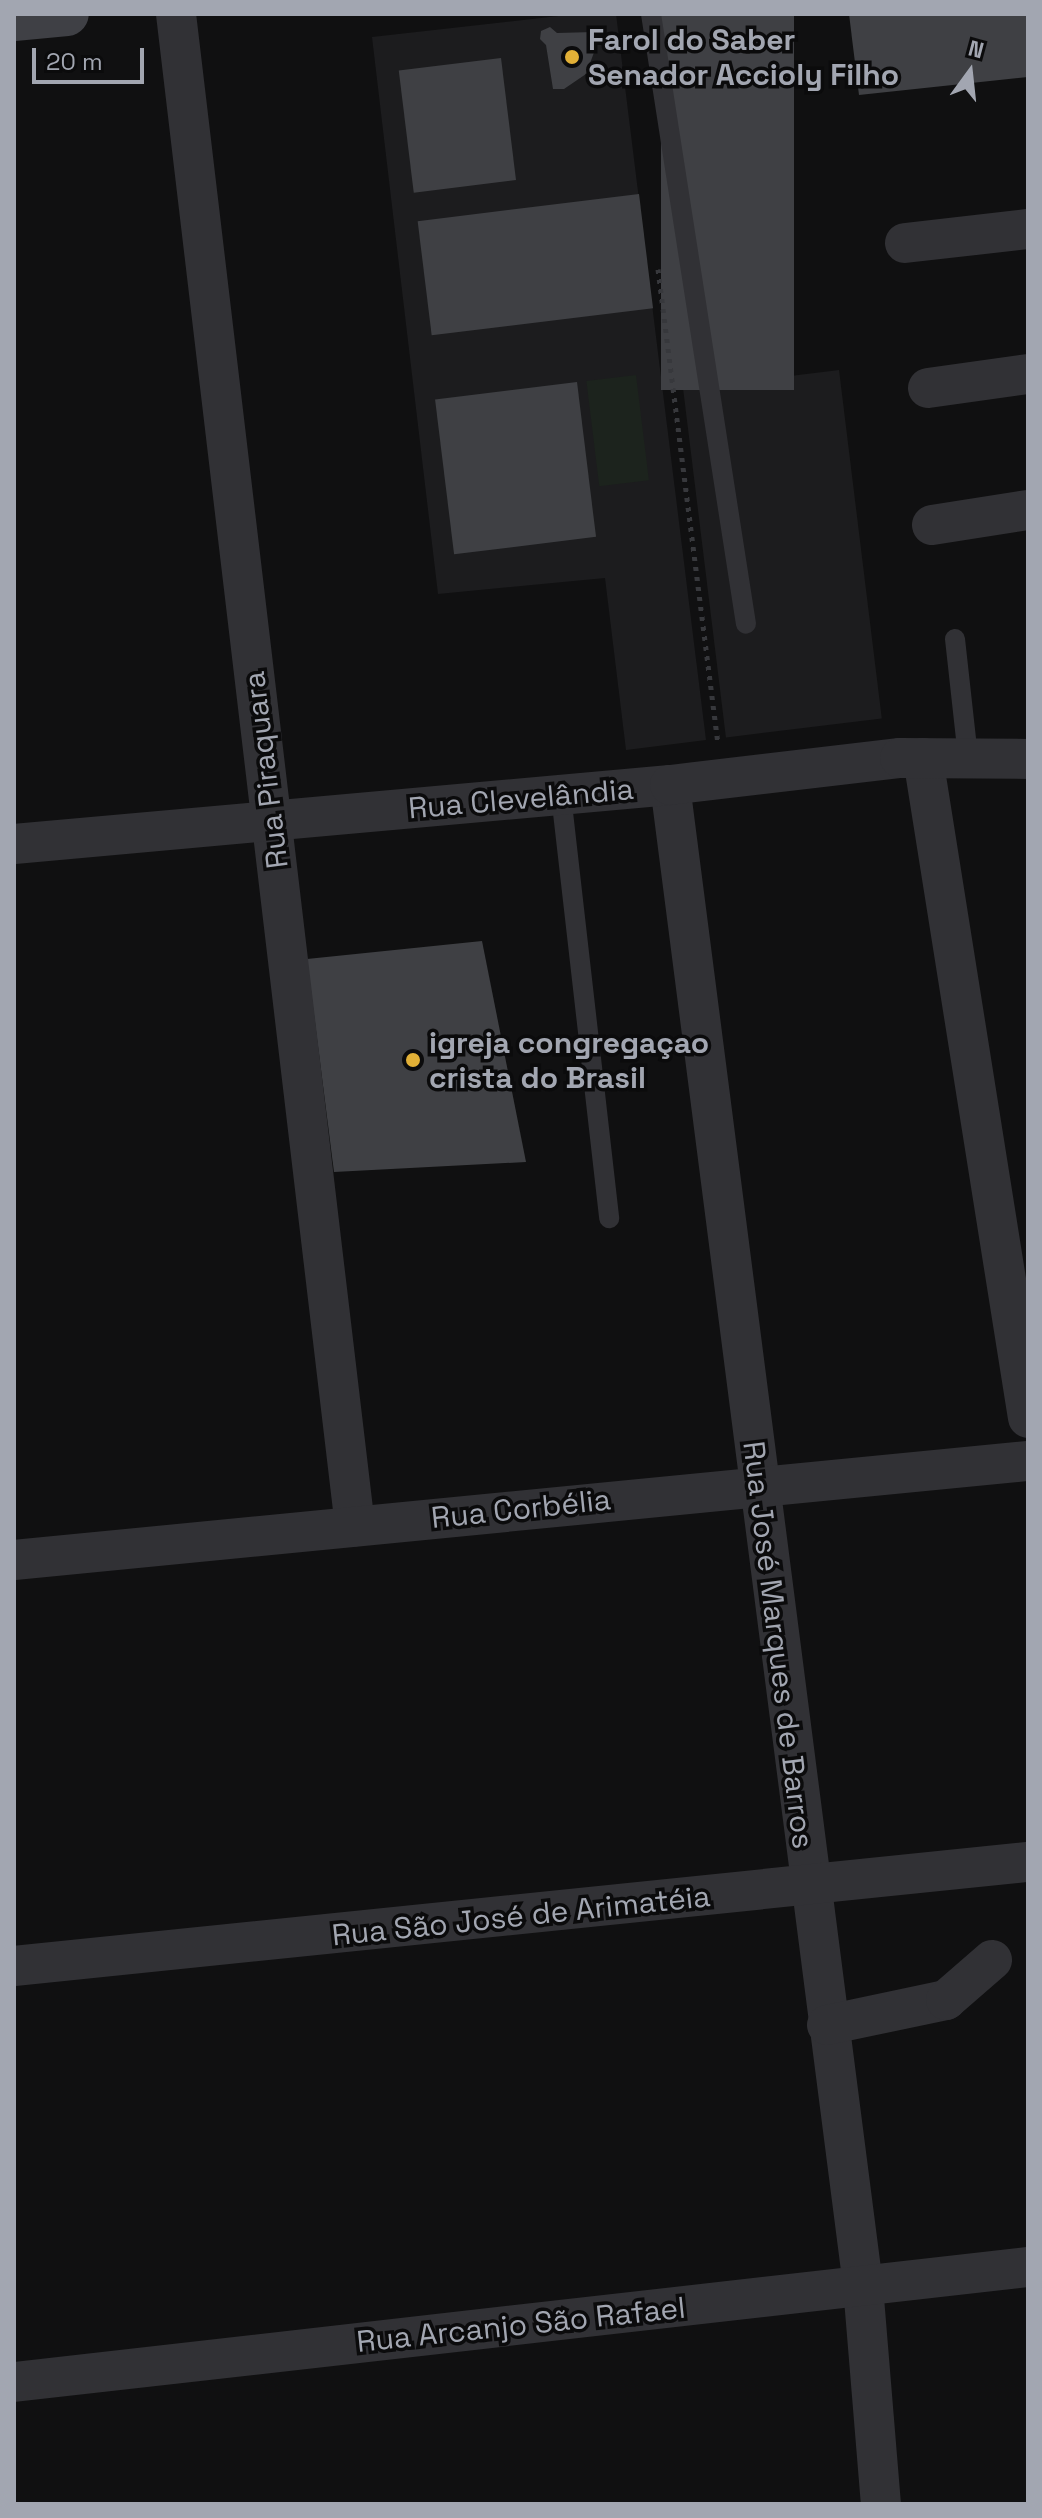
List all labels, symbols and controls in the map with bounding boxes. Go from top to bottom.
place label: Farol do Saber Senador Accioly Filho [588,22,899,92]
scale bar [36,32,148,82]
north arrow [930,32,1010,112]
text: N [965,33,987,64]
text: 20 m [46,46,103,77]
marker: Farol do Saber Senador Accioly Filho [563,48,581,66]
street label: Rua Piraquara [236,669,296,871]
street label: Rua Clevelândia [407,771,635,827]
place label: igreja congregaçao crista do Brasil [429,1025,709,1096]
marker: igreja congregaçao crista do Brasil [404,1051,422,1069]
street label: Rua José Marques de Barros [735,1439,821,1851]
street label: Rua Corbélia [429,1482,613,1536]
street label: Rua São José de Arimatéia [330,1878,712,1954]
street label: Rua Arcanjo São Rafael [355,2290,687,2360]

